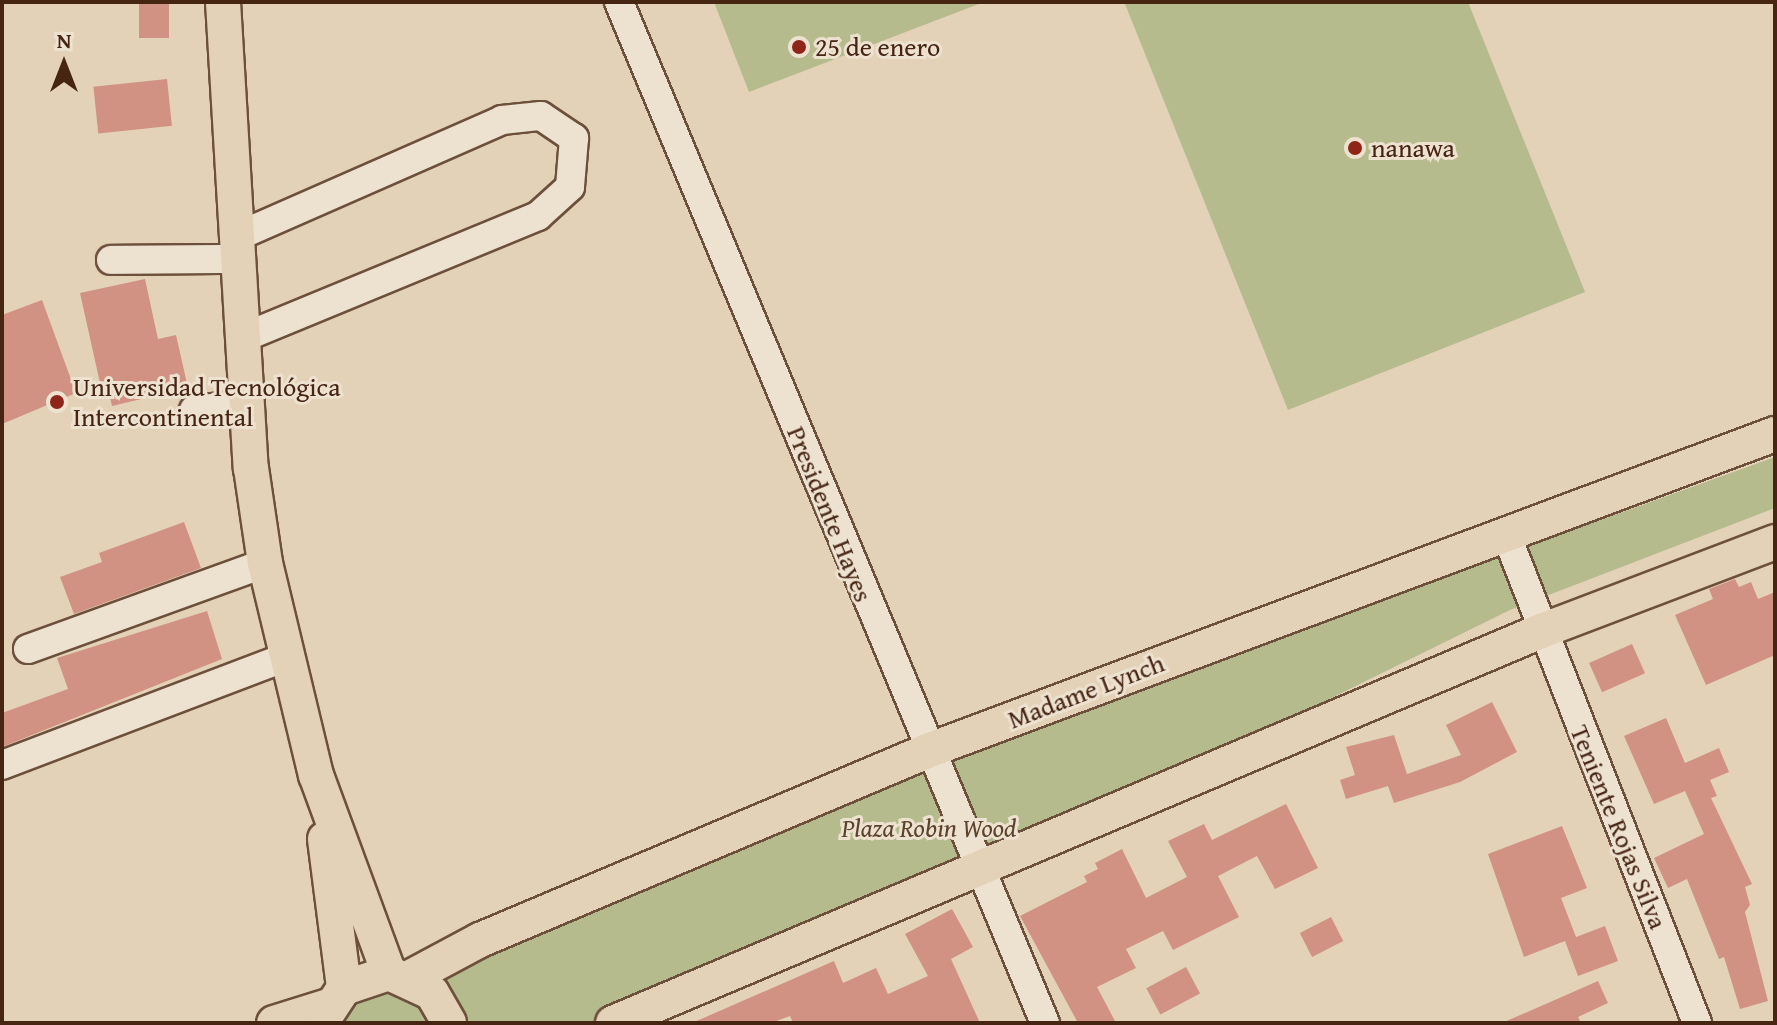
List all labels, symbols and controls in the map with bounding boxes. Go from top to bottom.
north arrow [24,24,104,104]
text: N [57,24,71,56]
place label: 25 de enero [815,31,940,63]
marker: 25 de enero [790,38,808,56]
place label: nanawa [1371,132,1455,164]
marker: nanawa [1346,139,1364,157]
place label: Universidad Tecnológica Intercontinental [73,371,340,432]
marker: Universidad Tecnológica Intercontinental [48,393,66,411]
street label: Presidente Hayes [781,422,879,606]
street label: Madame Lynch [1003,647,1169,735]
street label: Teniente Rojas Silva [1564,720,1674,934]
park label: Plaza Robin Wood [842,812,1016,844]

